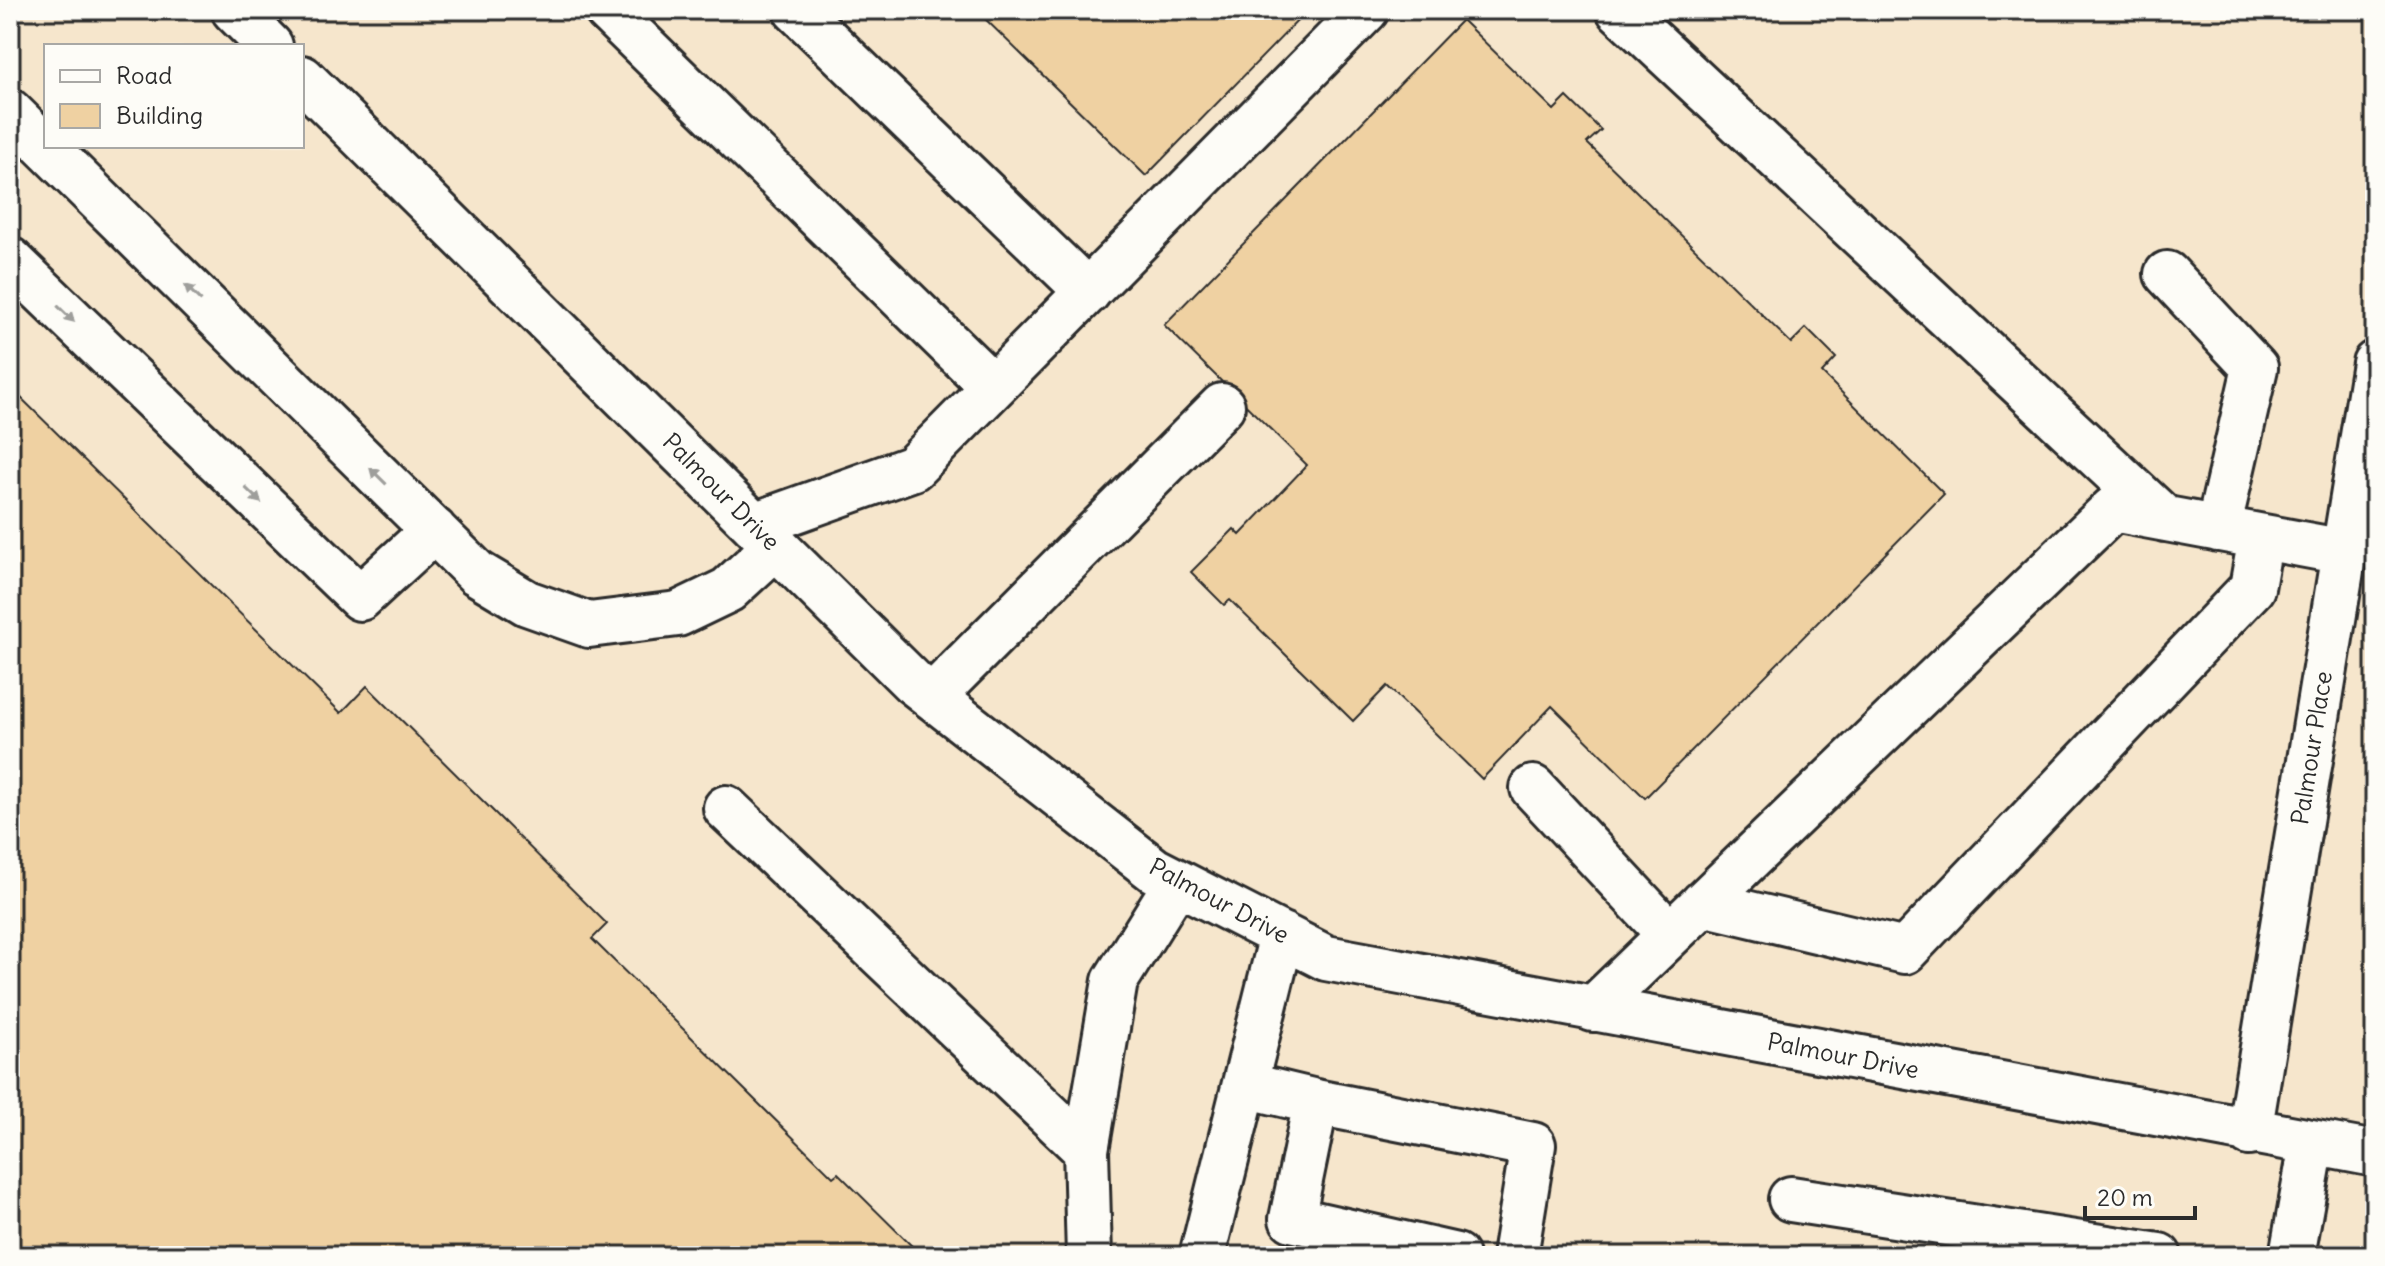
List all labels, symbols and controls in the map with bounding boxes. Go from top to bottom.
legend [44,44,304,148]
text: Road [116,60,172,90]
text: Building [116,100,203,130]
one-way arrow [184,284,203,303]
one-way arrow [56,304,75,323]
street label: Palmour Drive [657,426,787,556]
one-way arrow [369,467,388,485]
one-way arrow [243,485,262,503]
street label: Palmour Place [2284,669,2338,827]
street label: Palmour Drive [1145,851,1294,949]
street label: Palmour Drive [1765,1026,1922,1084]
scale bar [2085,1170,2195,1220]
text: 20 m [2097,1182,2153,1212]

